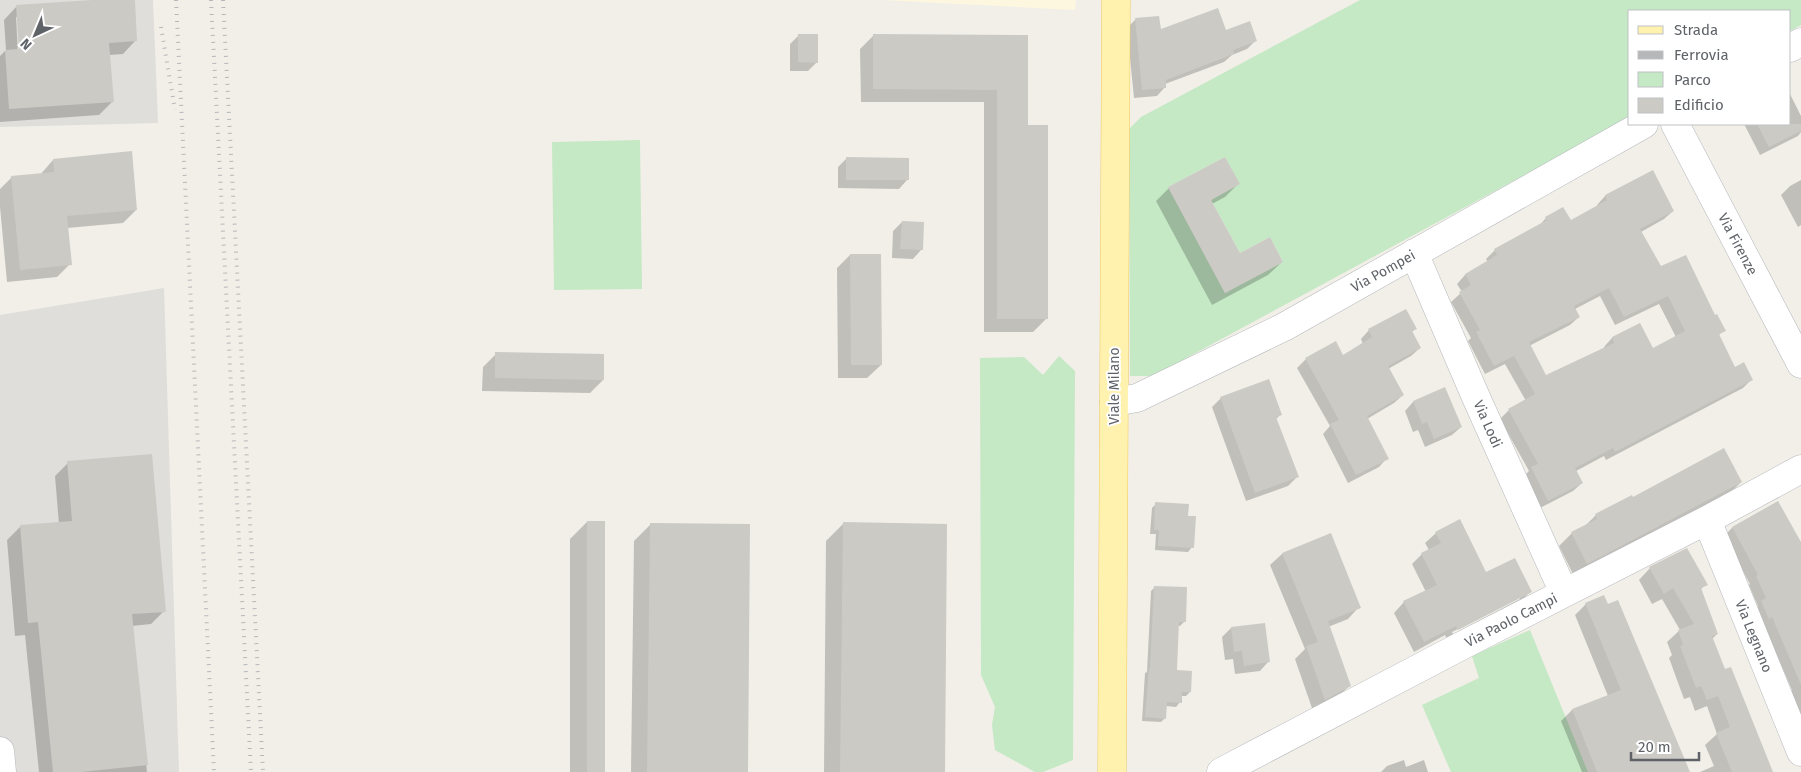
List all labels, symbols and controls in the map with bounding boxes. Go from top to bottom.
north arrow [10,10,60,60]
legend [1628,10,1791,125]
text: Strada [1674,21,1718,39]
text: N [17,35,36,53]
text: Ferrovia [1674,46,1729,64]
text: Parco [1674,71,1711,89]
text: Edificio [1674,96,1724,114]
street label: Via Firenze [1714,210,1761,278]
street label: Via Pompei [1348,247,1418,296]
street label: Viale Milano [1106,347,1123,425]
street label: Via Lodi [1470,398,1506,451]
street label: Via Paolo Campi [1462,590,1560,651]
street label: Via Legnano [1731,597,1776,675]
scale bar [1631,730,1698,762]
text: 20 m [1638,738,1671,756]

